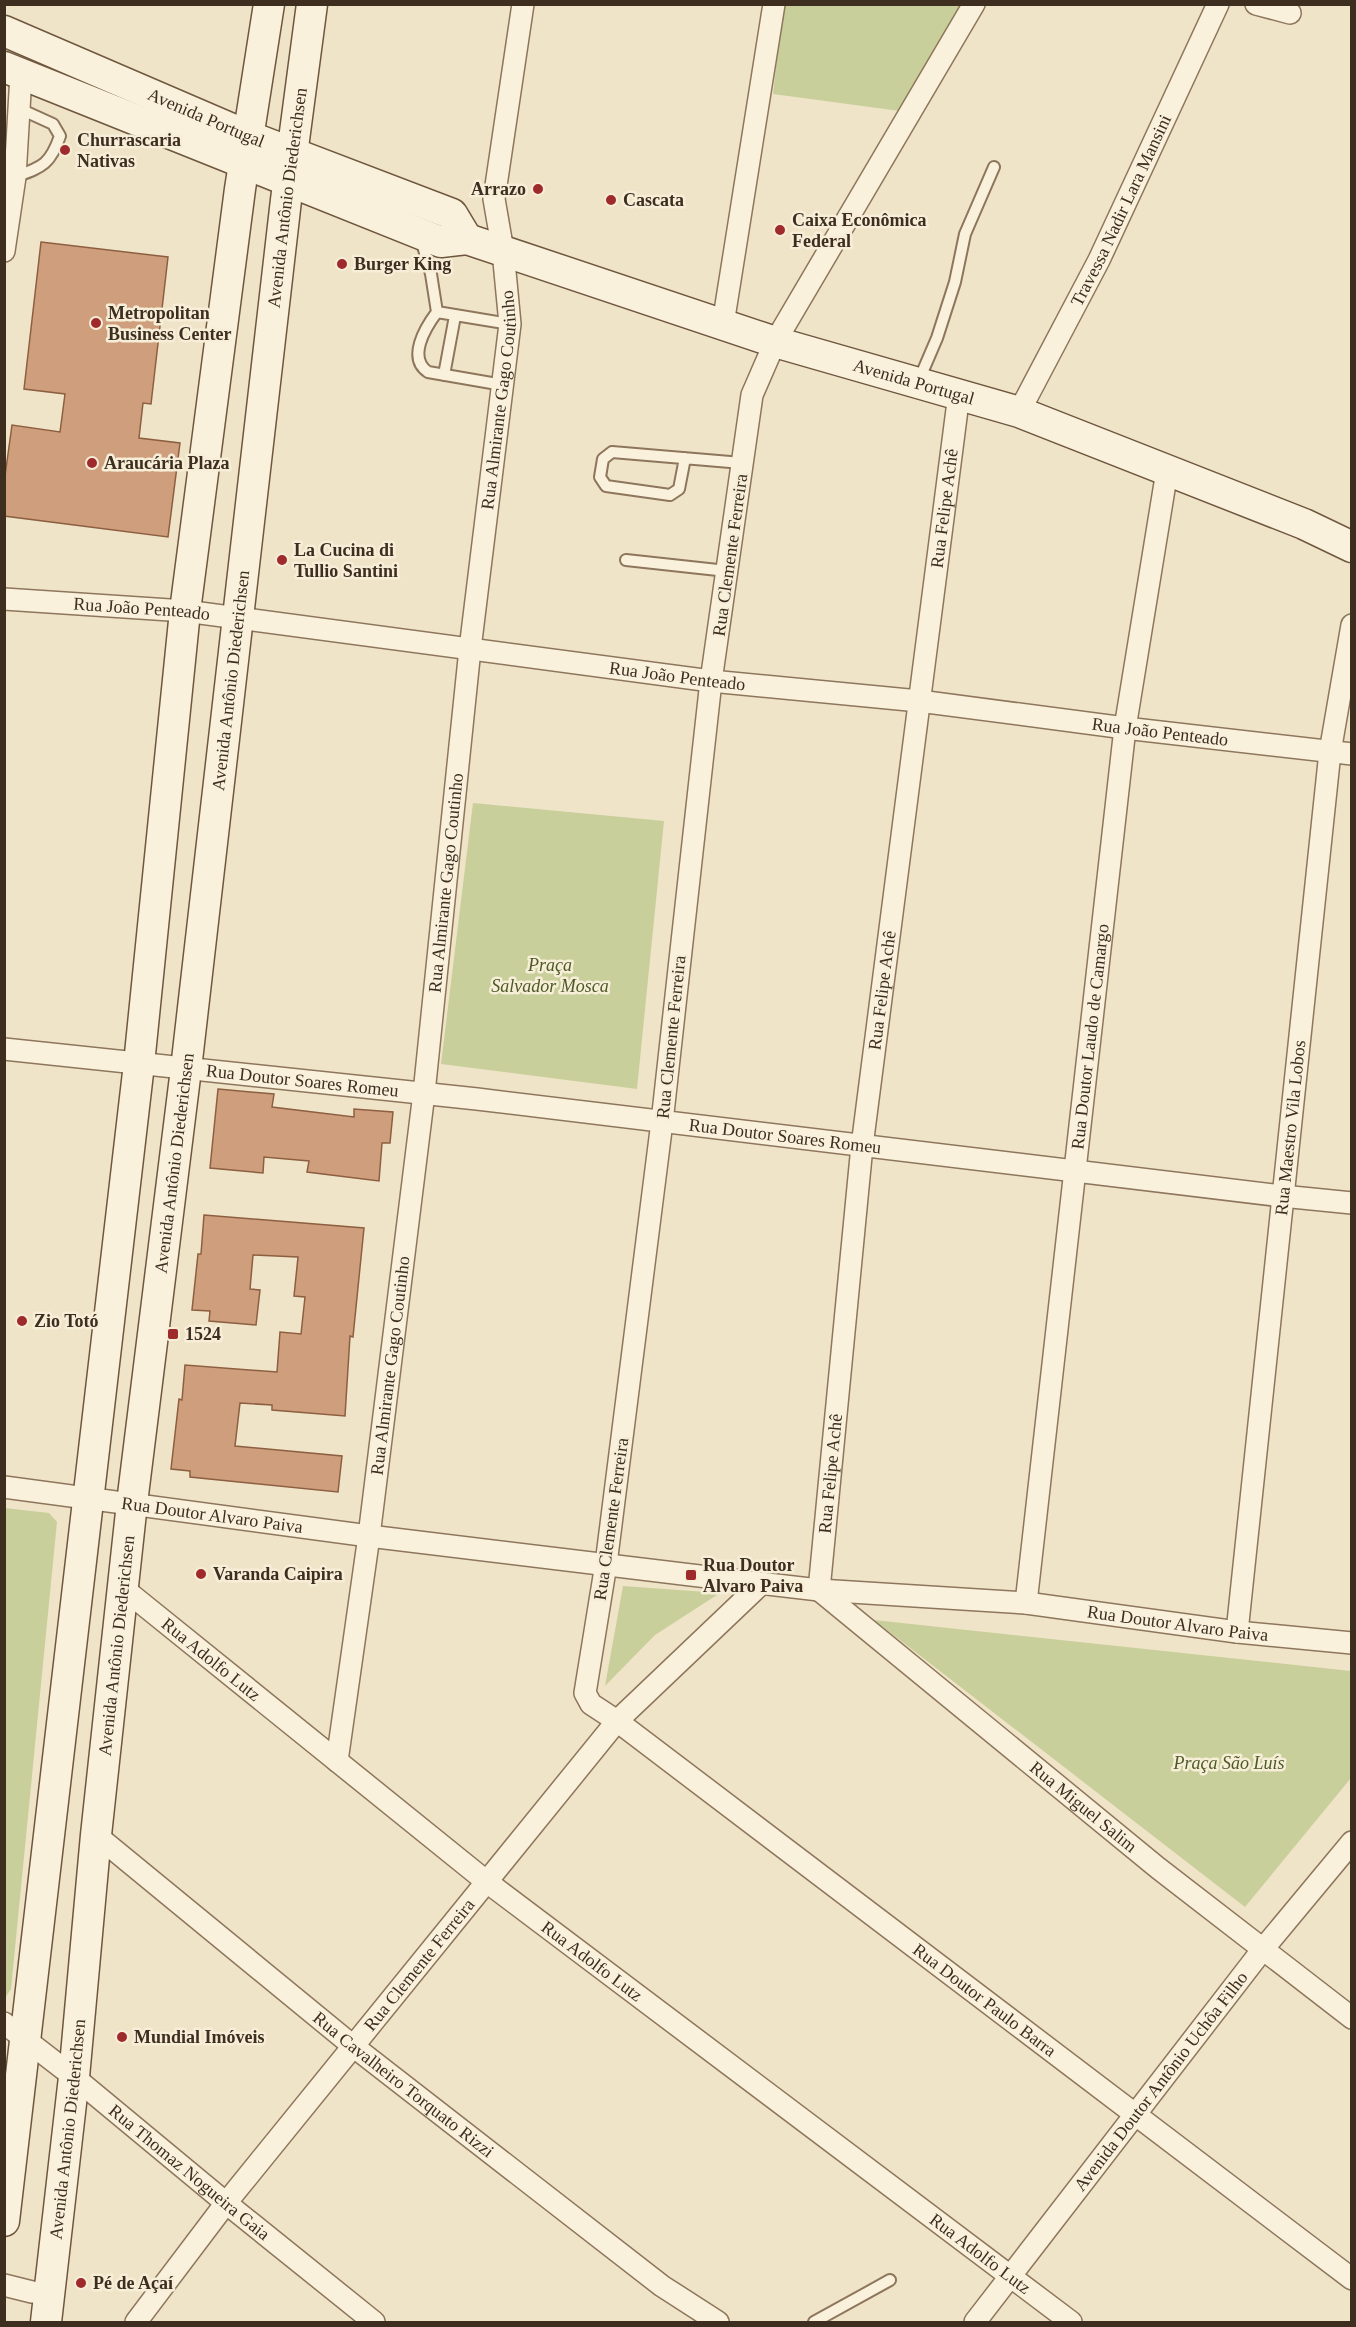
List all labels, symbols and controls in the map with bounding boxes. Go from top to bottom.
street label: Avenida Portugal [145,84,267,151]
street label: Avenida Antônio Diederichsen [264,86,311,309]
street label: Travessa Nadir Lara Mansini [1067,111,1175,310]
place label: Churrascaria Nativas [77,130,181,171]
marker: Churrascaria Nativas [58,143,72,157]
place label: Arrazo [471,179,526,199]
marker: Arrazo [531,182,545,196]
place label: Cascata [623,190,684,210]
marker: Cascata [604,193,618,207]
place label: Caixa Econômica Federal [792,210,927,251]
marker: Caixa Econômica Federal [773,223,787,237]
place label: Burger King [354,254,451,274]
marker: Burger King [335,257,349,271]
street label: Rua Almirante Gago Coutinho [477,289,520,511]
place label: Metropolitan Business Center [108,303,232,344]
marker: Metropolitan Business Center [89,316,103,330]
street label: Avenida Portugal [851,355,977,409]
street label: Rua Felipe Achê [927,448,962,569]
place label: Araucária Plaza [104,453,229,473]
marker: Araucária Plaza [85,456,99,470]
street label: Rua Clemente Ferreira [709,472,751,638]
place label: La Cucina di Tullio Santini [294,540,398,581]
marker: La Cucina di Tullio Santini [275,553,289,567]
street label: Avenida Antônio Diederichsen [208,569,253,792]
street label: Rua João Penteado [73,594,211,624]
street label: Rua João Penteado [608,658,746,694]
street label: Rua João Penteado [1091,714,1229,750]
street label: Rua Almirante Gago Coutinho [424,772,467,994]
street label: Rua Doutor Laudo de Camargo [1067,923,1113,1150]
street label: Rua Felipe Achê [864,930,900,1051]
street label: Rua Clemente Ferreira [652,954,690,1120]
park label: Praça Salvador Mosca [491,955,609,996]
street label: Rua Maestro Vila Lobos [1271,1039,1309,1216]
street label: Avenida Antônio Diederichsen [151,1052,198,1274]
street label: Rua Doutor Soares Romeu [205,1060,400,1101]
street label: Rua Doutor Soares Romeu [688,1115,882,1158]
street label: Rua Almirante Gago Coutinho [367,1255,414,1476]
place label: Zio Totó [34,1311,99,1331]
marker: Zio Totó [15,1314,29,1328]
place label: 1524 [185,1324,221,1344]
marker: 1524 [166,1327,180,1341]
street label: Rua Felipe Achê [815,1413,846,1534]
street label: Rua Clemente Ferreira [590,1436,632,1602]
street label: Rua Doutor Alvaro Paiva [120,1493,304,1537]
street label: Avenida Antônio Diederichsen [95,1534,138,1757]
place label: Rua Doutor Alvaro Paiva [703,1555,803,1596]
place label: Varanda Caipira [213,1564,343,1584]
marker: Varanda Caipira [194,1567,208,1581]
marker: Rua Doutor Alvaro Paiva [684,1568,698,1582]
street label: Rua Doutor Alvaro Paiva [1086,1602,1269,1645]
street label: Rua Adolfo Lutz [158,1614,265,1705]
park label: Praça São Luís [1172,1753,1285,1773]
street label: Rua Miguel Salim [1026,1757,1141,1856]
street label: Rua Clemente Ferreira [360,1895,479,2035]
street label: Rua Adolfo Lutz [538,1917,646,2006]
street label: Rua Doutor Paulo Barra [909,1939,1060,2061]
street label: Avenida Doutor Antônio Uchôa Filho [1070,1968,1252,2195]
street label: Rua Cavalheiro Torquato Rizzi [309,2007,498,2162]
street label: Avenida Antônio Diederichsen [46,2018,89,2241]
place label: Mundial Imóveis [134,2027,265,2047]
marker: Mundial Imóveis [115,2030,129,2044]
street label: Rua Thomaz Nogueira Gaia [105,2100,274,2244]
street label: Rua Adolfo Lutz [926,2209,1035,2298]
place label: Pé de Açaí [93,2273,174,2293]
marker: Pé de Açaí [74,2276,88,2290]

